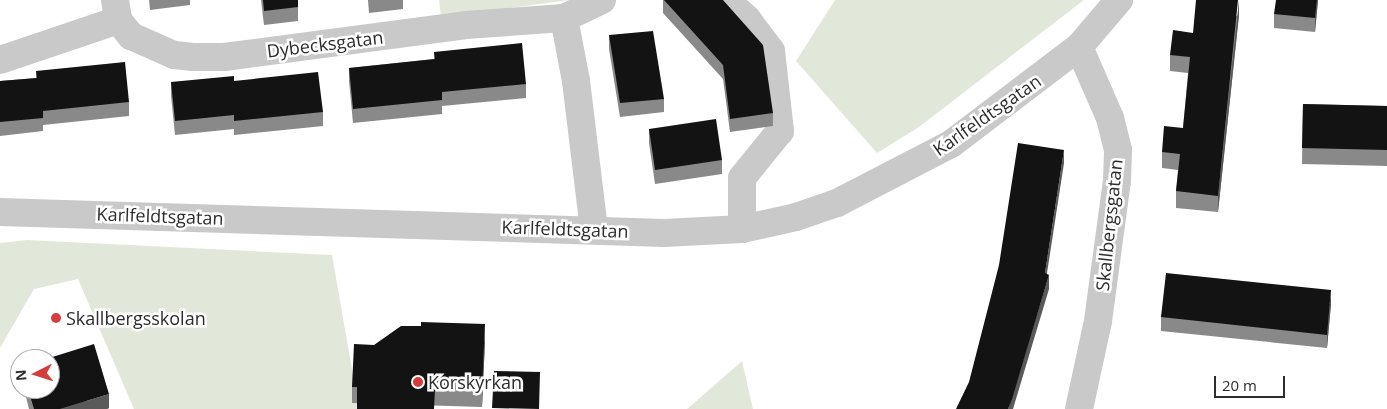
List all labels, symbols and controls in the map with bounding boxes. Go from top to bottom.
street label: Dybecksgatan [266,26,384,62]
street label: Karlfeldtsgatan [929,70,1045,160]
street label: Skallbergsgatan [1091,158,1127,292]
street label: Karlfeldtsgatan [96,203,224,229]
street label: Karlfeldtsgatan [501,216,629,242]
place label: Skallbergsskolan [66,307,206,329]
marker: Skallbergsskolan [50,312,62,324]
north arrow [10,349,60,399]
scale bar [1217,366,1288,398]
text: N [11,369,31,382]
place label: Korskyrkan [428,371,522,393]
text: 20 m [1222,375,1257,395]
marker: Korskyrkan [412,376,424,388]

